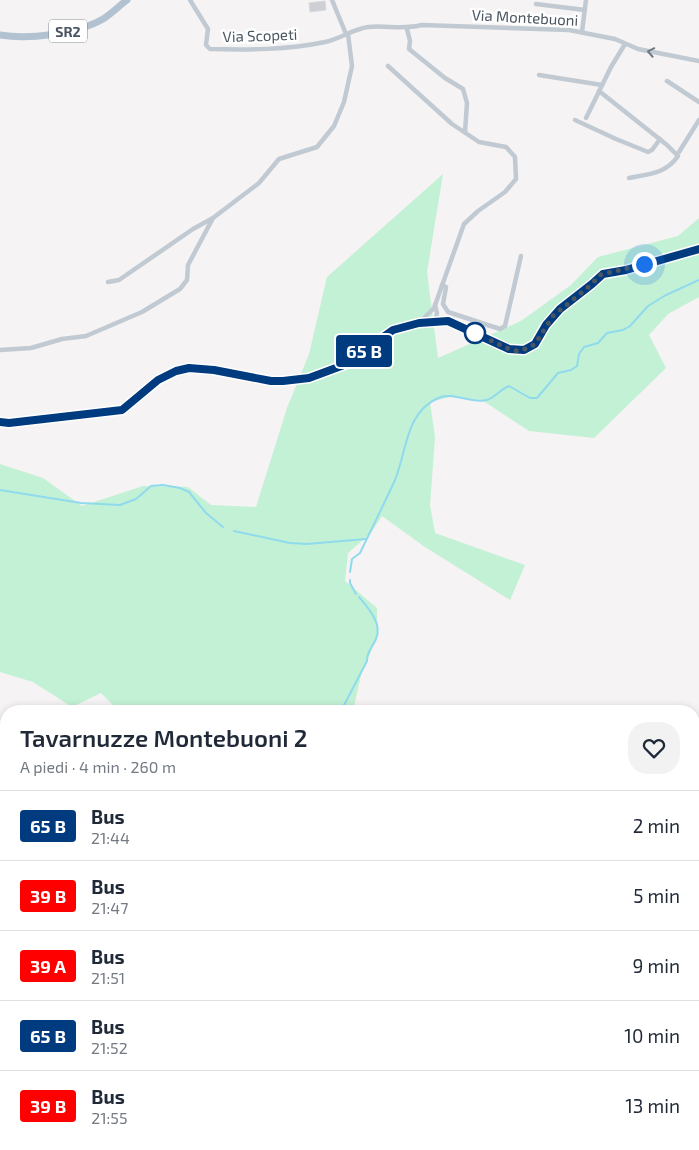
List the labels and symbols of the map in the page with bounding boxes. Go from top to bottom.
street label: Via Montebuoni [471,5,579,29]
road number: SR2 [49,20,87,42]
street label: Via Scopeti [222,25,298,45]
one-way arrow [647,47,656,57]
your location [632,252,657,277]
unlabelled marker [464,322,486,344]
line badge: 65 B [329,335,399,367]

